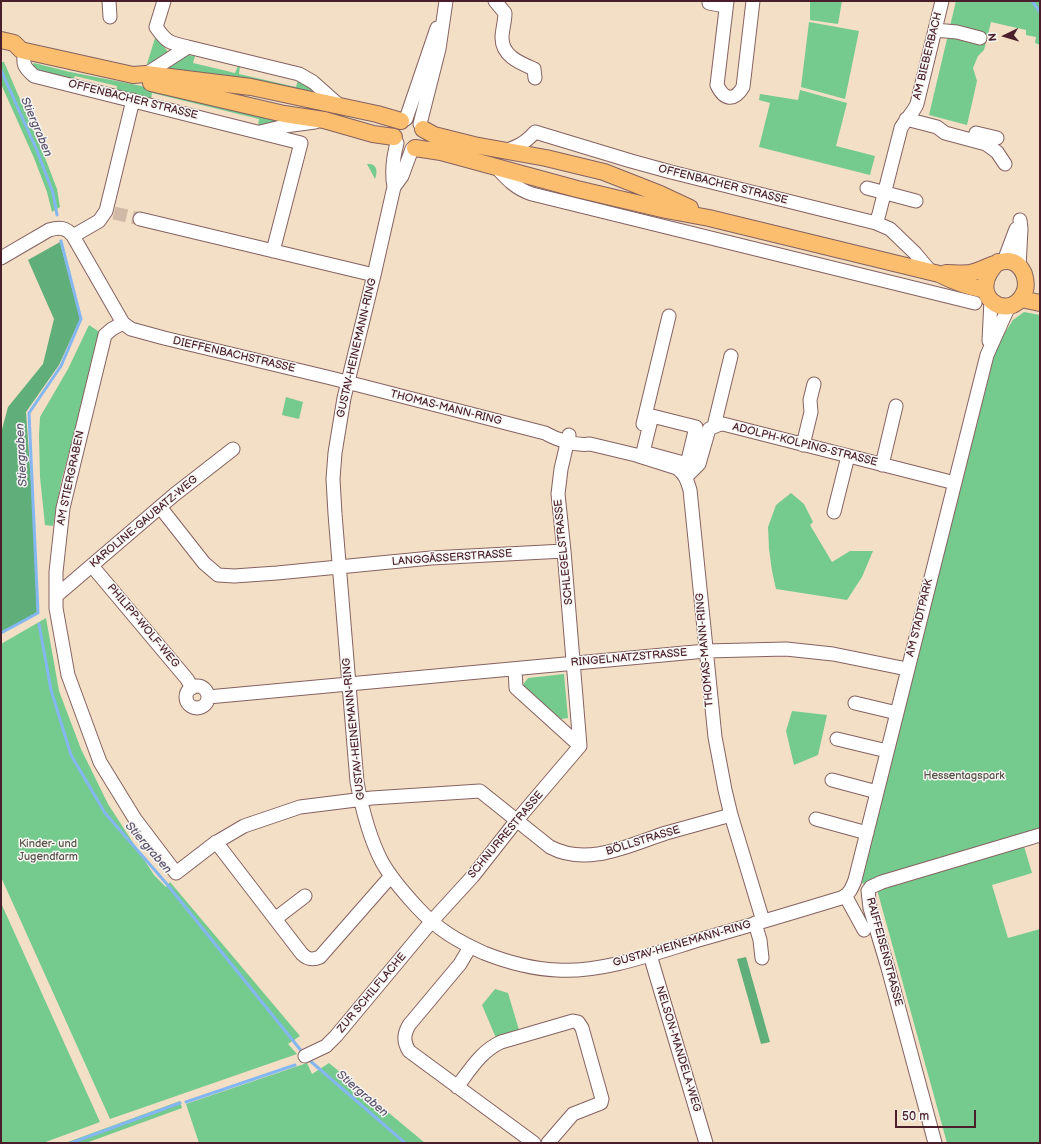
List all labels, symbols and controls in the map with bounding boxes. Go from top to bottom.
street label: AM BIEBERBACH [911,11,945,101]
north arrow [985,16,1025,56]
text: N [986,32,999,42]
street label: OFFENBACHER STRASSE [67,78,199,122]
water label: Stiergraben [17,95,55,159]
street label: OFFENBACHER STRASSE [657,163,789,207]
street label: GUSTAV-HEINEMANN-RING [334,277,380,419]
street label: DIEFFENBACHSTRASSE [171,334,297,376]
street label: THOMAS-MANN-RING [389,388,503,428]
street label: ADOLPH-KOLPING-STRASSE [731,421,879,469]
water label: Stiergraben [13,423,31,487]
street label: AM STIERGRABEN [55,429,87,527]
street label: KAROLINE-GAUBATZ-WEG [87,473,201,571]
street label: SCHLEGELSTRASSE [552,499,576,605]
street label: LANGGÄSSERSTRASSE [391,547,513,569]
street label: AM STADTPARK [904,578,936,658]
street label: PHILIPP-WOLF-WEG [104,581,182,671]
street label: THOMAS-MANN-RING [693,592,717,708]
street label: RINGELNATZSTRASSE [570,646,688,670]
street label: GUSTAV-HEINEMANN-RING [340,657,368,801]
park label: Hessentagspark [923,769,1005,783]
street label: SCHNURRESTRASSE [466,789,546,881]
water label: Stiergraben [122,819,174,877]
street label: BÖLLSTRASSE [604,823,682,859]
park label: Kinder- und Jugendfarm [18,837,78,863]
street label: RAIFFEISENSTRASSE [863,896,905,1008]
street label: GUSTAV-HEINEMANN-RING [611,918,753,970]
street label: ZUR SCHILFLACHE [335,950,409,1036]
street label: NELSON-MANDELA-WEG [653,984,703,1114]
water label: Stiergraben [333,1068,391,1120]
scale bar [897,1102,978,1128]
text: 50 m [902,1109,929,1124]

